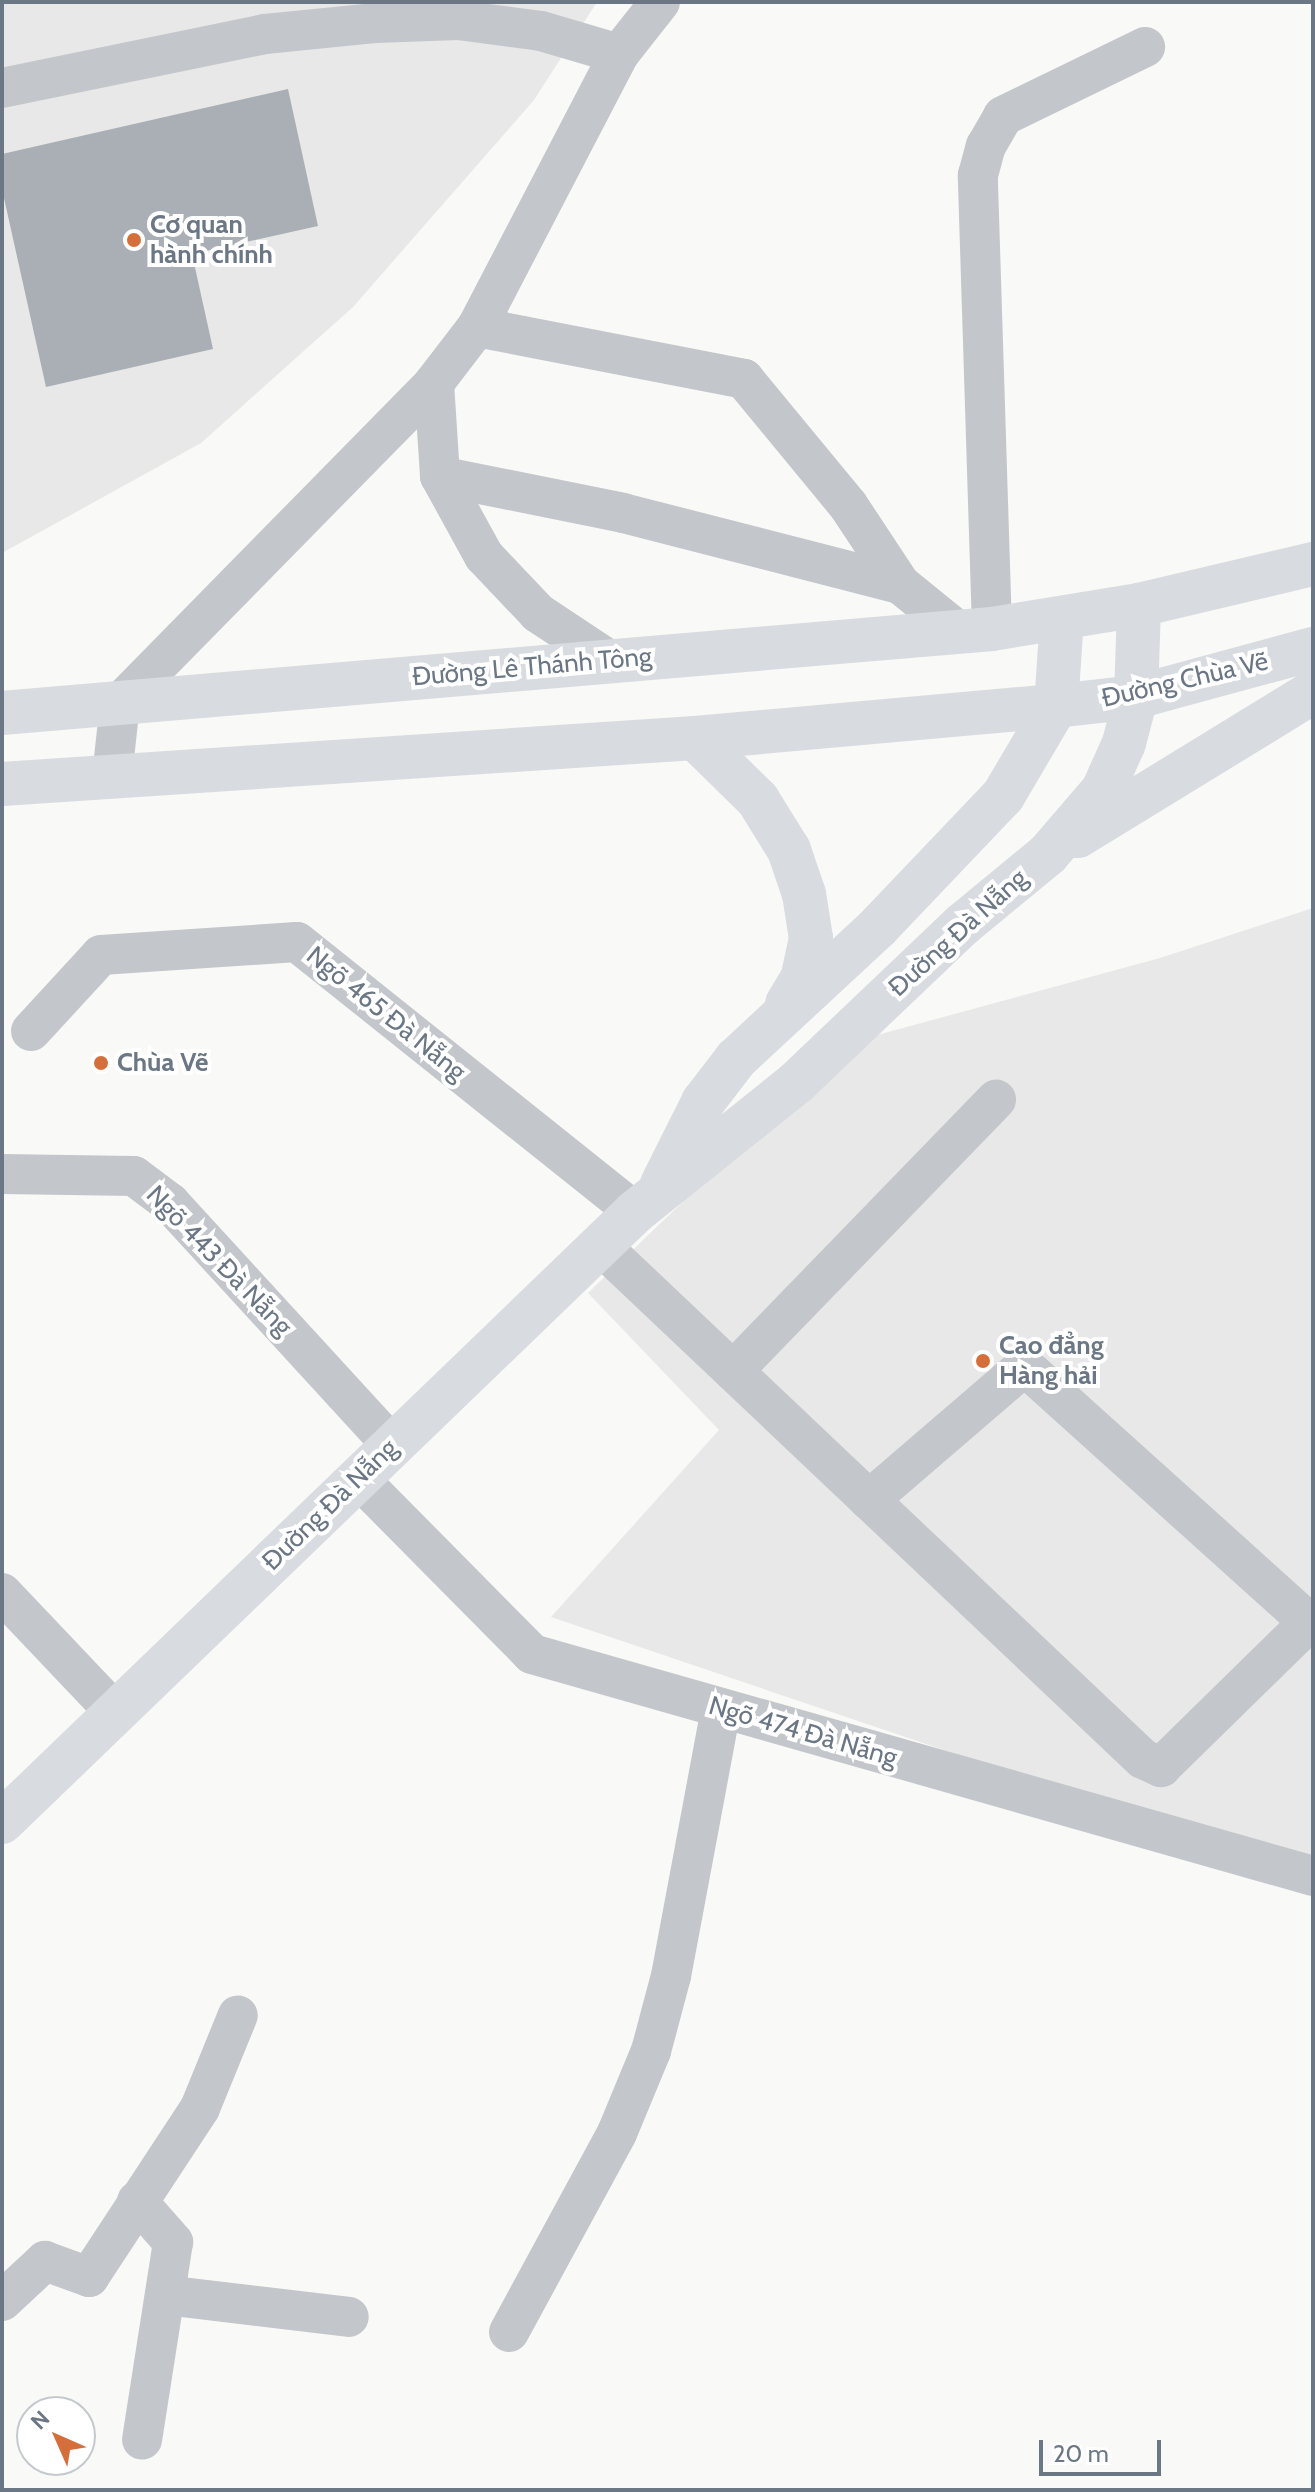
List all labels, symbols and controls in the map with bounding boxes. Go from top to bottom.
place label: Cơ quan hành chính [150,209,273,270]
marker: Cơ quan hành chính [125,231,143,249]
street label: Đường Lê Thánh Tông [411,641,653,693]
street label: Đường Chùa Vẽ [1099,646,1271,714]
street label: Đường Đà Nẵng [882,863,1034,1003]
street label: Ngõ 465 Đà Nẵng [300,940,472,1088]
place label: Chùa Vẽ [117,1047,208,1079]
marker: Chùa Vẽ [92,1054,110,1072]
street label: Ngõ 443 Đà Nẵng [140,1180,298,1342]
place label: Cao đẳng Hàng hải [999,1330,1104,1392]
marker: Cao đẳng Hàng hải [974,1352,992,1370]
street label: Đường Đà Nẵng [256,1433,404,1577]
street label: Ngõ 474 Đà Nẵng [705,1690,901,1774]
north arrow [16,2396,96,2476]
text: N [25,2405,55,2435]
scale bar [1043,2424,1165,2474]
text: 20 m [1053,2439,1109,2468]

